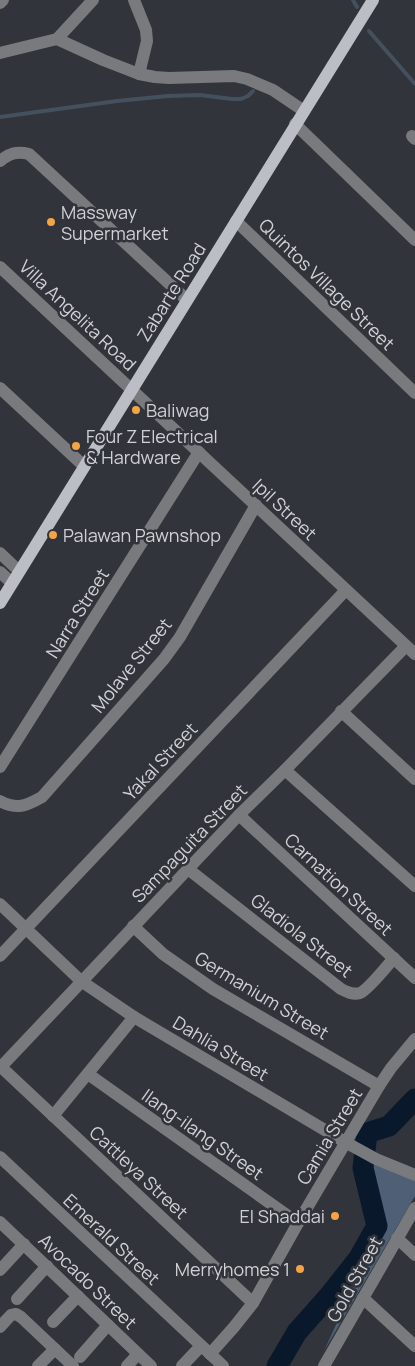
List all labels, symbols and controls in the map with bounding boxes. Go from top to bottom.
place label: Massway Supermarket [61,200,169,245]
street label: Quintos Village Street [254,213,400,355]
marker: Massway Supermarket [45,216,57,228]
street label: Zabarte Road [131,238,211,346]
street label: Villa Angelita Road [14,254,142,376]
place label: Baliwag [146,398,209,422]
marker: Baliwag [130,404,142,416]
place label: Four Z Electrical & Hardware [86,424,218,469]
marker: Four Z Electrical & Hardware [70,440,82,452]
street label: Ipil Street [248,473,322,545]
place label: Palawan Pawnshop [63,523,221,547]
marker: Palawan Pawnshop [47,529,59,541]
street label: Narra Street [40,564,114,662]
street label: Molave Street [85,613,177,717]
street label: Yakal Street [118,717,202,805]
street label: Sampaguita Street [126,778,252,908]
street label: Carnation Street [280,828,398,940]
street label: Gladiola Street [246,888,358,982]
street label: Germanium Street [191,945,333,1045]
street label: Dahlia Street [169,1010,273,1086]
street label: Ilang-ilang Street [137,1083,269,1185]
street label: Camia Street [291,1083,367,1189]
street label: Cattleya Street [85,1120,193,1224]
street label: Emerald Street [59,1188,165,1290]
place label: El Shaddai [240,1204,325,1228]
marker: El Shaddai [329,1210,341,1222]
street label: Avocado Street [34,1228,142,1334]
street label: Gold Street [321,1232,387,1326]
place label: Merryhomes 1 [175,1257,290,1281]
marker: Merryhomes 1 [294,1263,306,1275]

